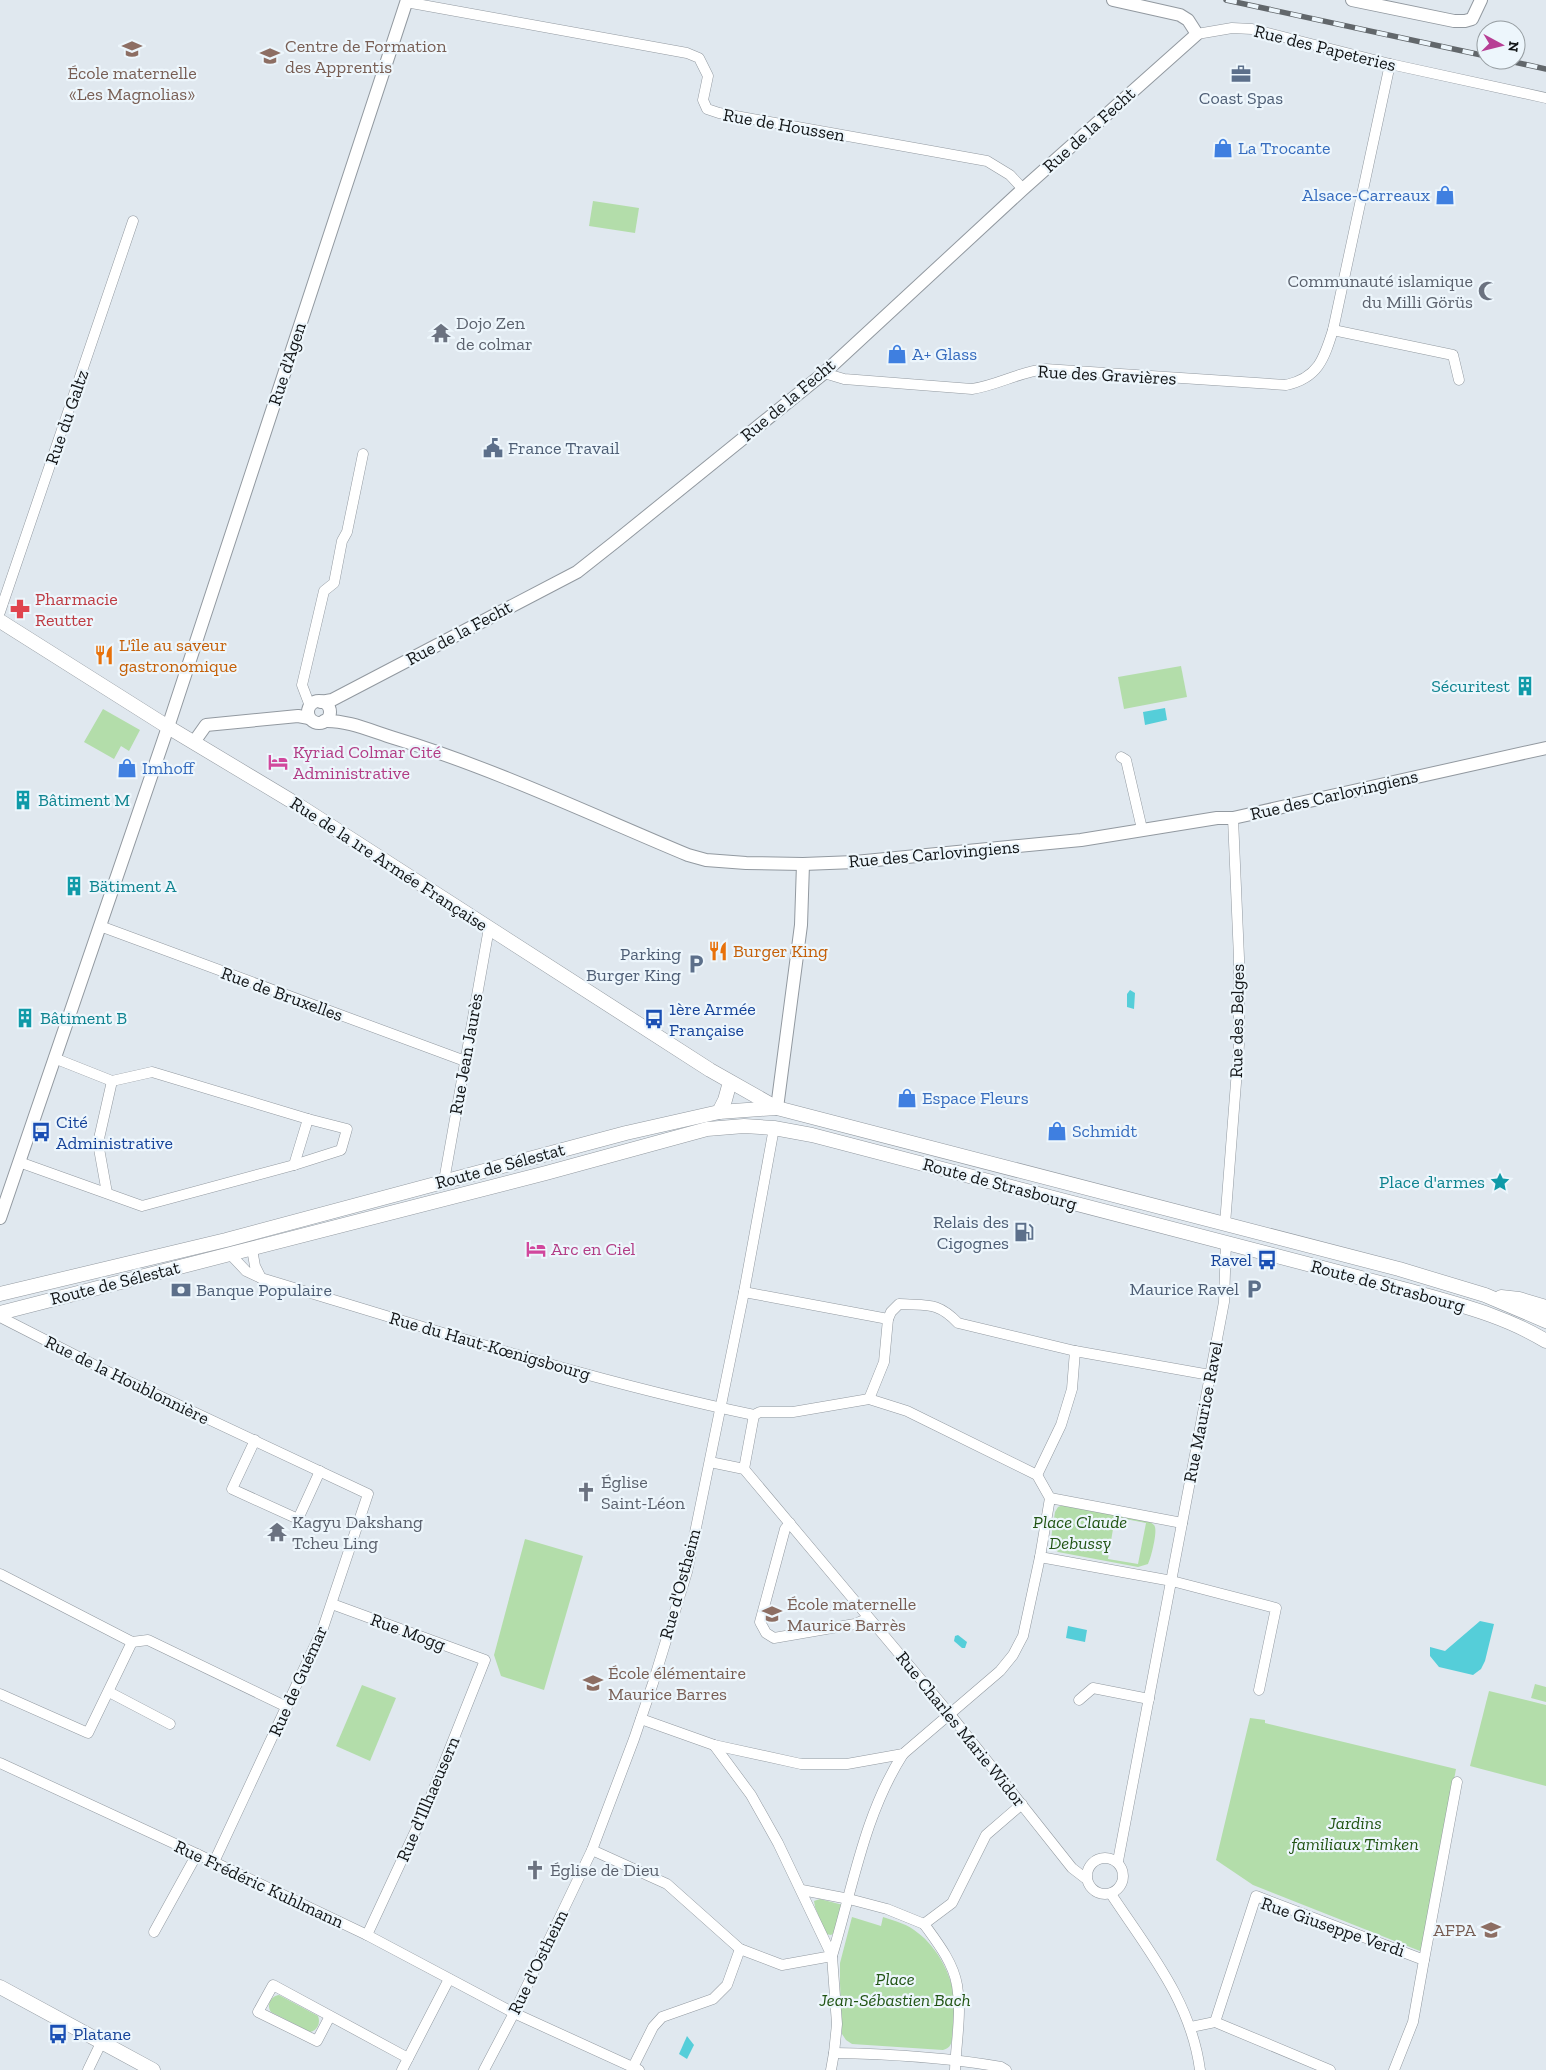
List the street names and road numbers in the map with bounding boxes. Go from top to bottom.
street label: Rue des Papeteries [1252,20,1398,76]
street label: Rue de la Fecht [1038,82,1140,177]
street label: Rue de Houssen [721,103,847,147]
street label: Rue d'Agen [263,319,311,408]
street label: Rue de la Fecht [736,354,840,446]
street label: Rue des Gravières [1037,360,1177,390]
street label: Rue du Galtz [41,367,93,467]
street label: Rue de la Fecht [402,596,516,670]
street label: Rue des Carlovingiens [1248,765,1420,825]
street label: Rue de la 1re Armée Française [286,792,492,936]
street label: Rue des Carlovingiens [848,836,1021,872]
street label: Rue de Bruxelles [218,962,346,1026]
street label: Rue des Belges [1225,964,1249,1078]
street label: Rue Jean Jaurès [445,992,488,1116]
street label: Route de Sélestat [433,1138,567,1194]
street label: Route de Strasbourg [921,1153,1080,1215]
street label: Route de Strasbourg [1309,1255,1468,1317]
street label: Route de Sélestat [48,1256,183,1310]
street label: Rue du Haut-Kœnigsbourg [387,1307,593,1385]
street label: Rue de la Houblonnière [41,1331,213,1429]
street label: Rue Maurice Ravel [1179,1339,1228,1484]
street label: Rue d'Ostheim [655,1526,705,1642]
street label: Rue Mogg [368,1608,449,1656]
street label: Rue de Guémar [264,1622,332,1740]
street label: Rue Charles Marie Widor [891,1647,1031,1811]
street label: Rue d'Illhaeusern [392,1732,465,1865]
street label: Rue Frédéric Kuhlmann [171,1835,348,1933]
street label: Rue Giuseppe Verdi [1258,1892,1408,1962]
street label: Rue d'Ostheim [503,1906,573,2018]

